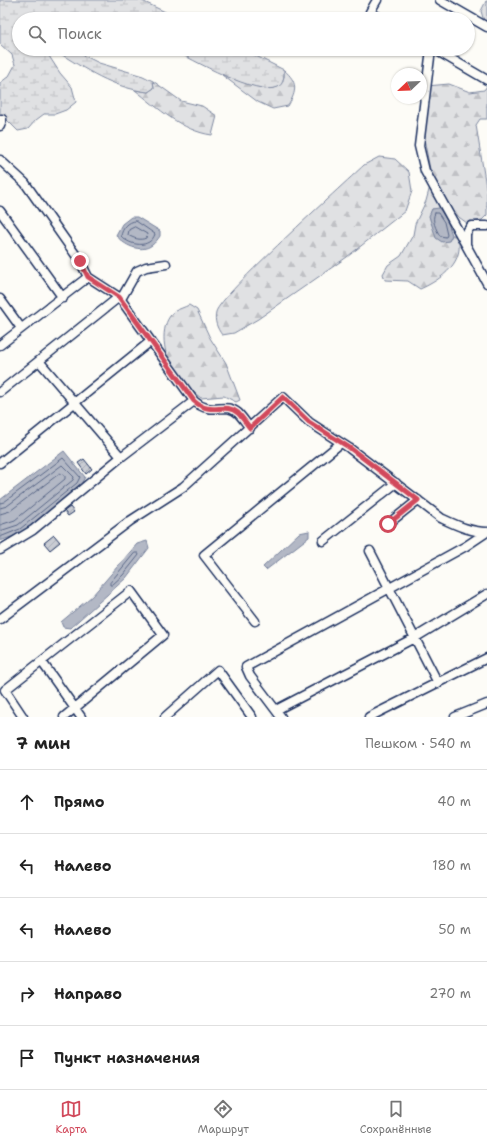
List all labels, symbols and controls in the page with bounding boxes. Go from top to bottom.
search box [12,12,475,56]
icon: search [26,23,48,45]
text: Поиск [58,24,102,44]
north arrow [391,68,427,104]
route end [71,252,89,270]
route start [379,515,397,533]
text: 7 мин [16,732,71,754]
text: Пешком · 540 m [365,735,471,752]
icon: ahead [16,791,38,813]
text: Прямо [54,792,104,812]
text: 40 m [437,793,471,810]
icon: left [16,855,38,877]
text: Налево [54,856,112,876]
text: 180 m [432,857,471,874]
icon: left [16,919,38,941]
text: Налево [54,920,112,940]
text: 50 m [438,921,471,938]
icon: right [16,983,38,1005]
text: Направо [54,984,122,1004]
text: 270 m [429,985,471,1002]
icon: arrive [16,1047,38,1069]
text: Пункт назначения [54,1048,200,1068]
tab: Карта [55,1098,87,1137]
tab: Маршрут [198,1098,249,1137]
tab: Сохранённые [360,1098,432,1137]

